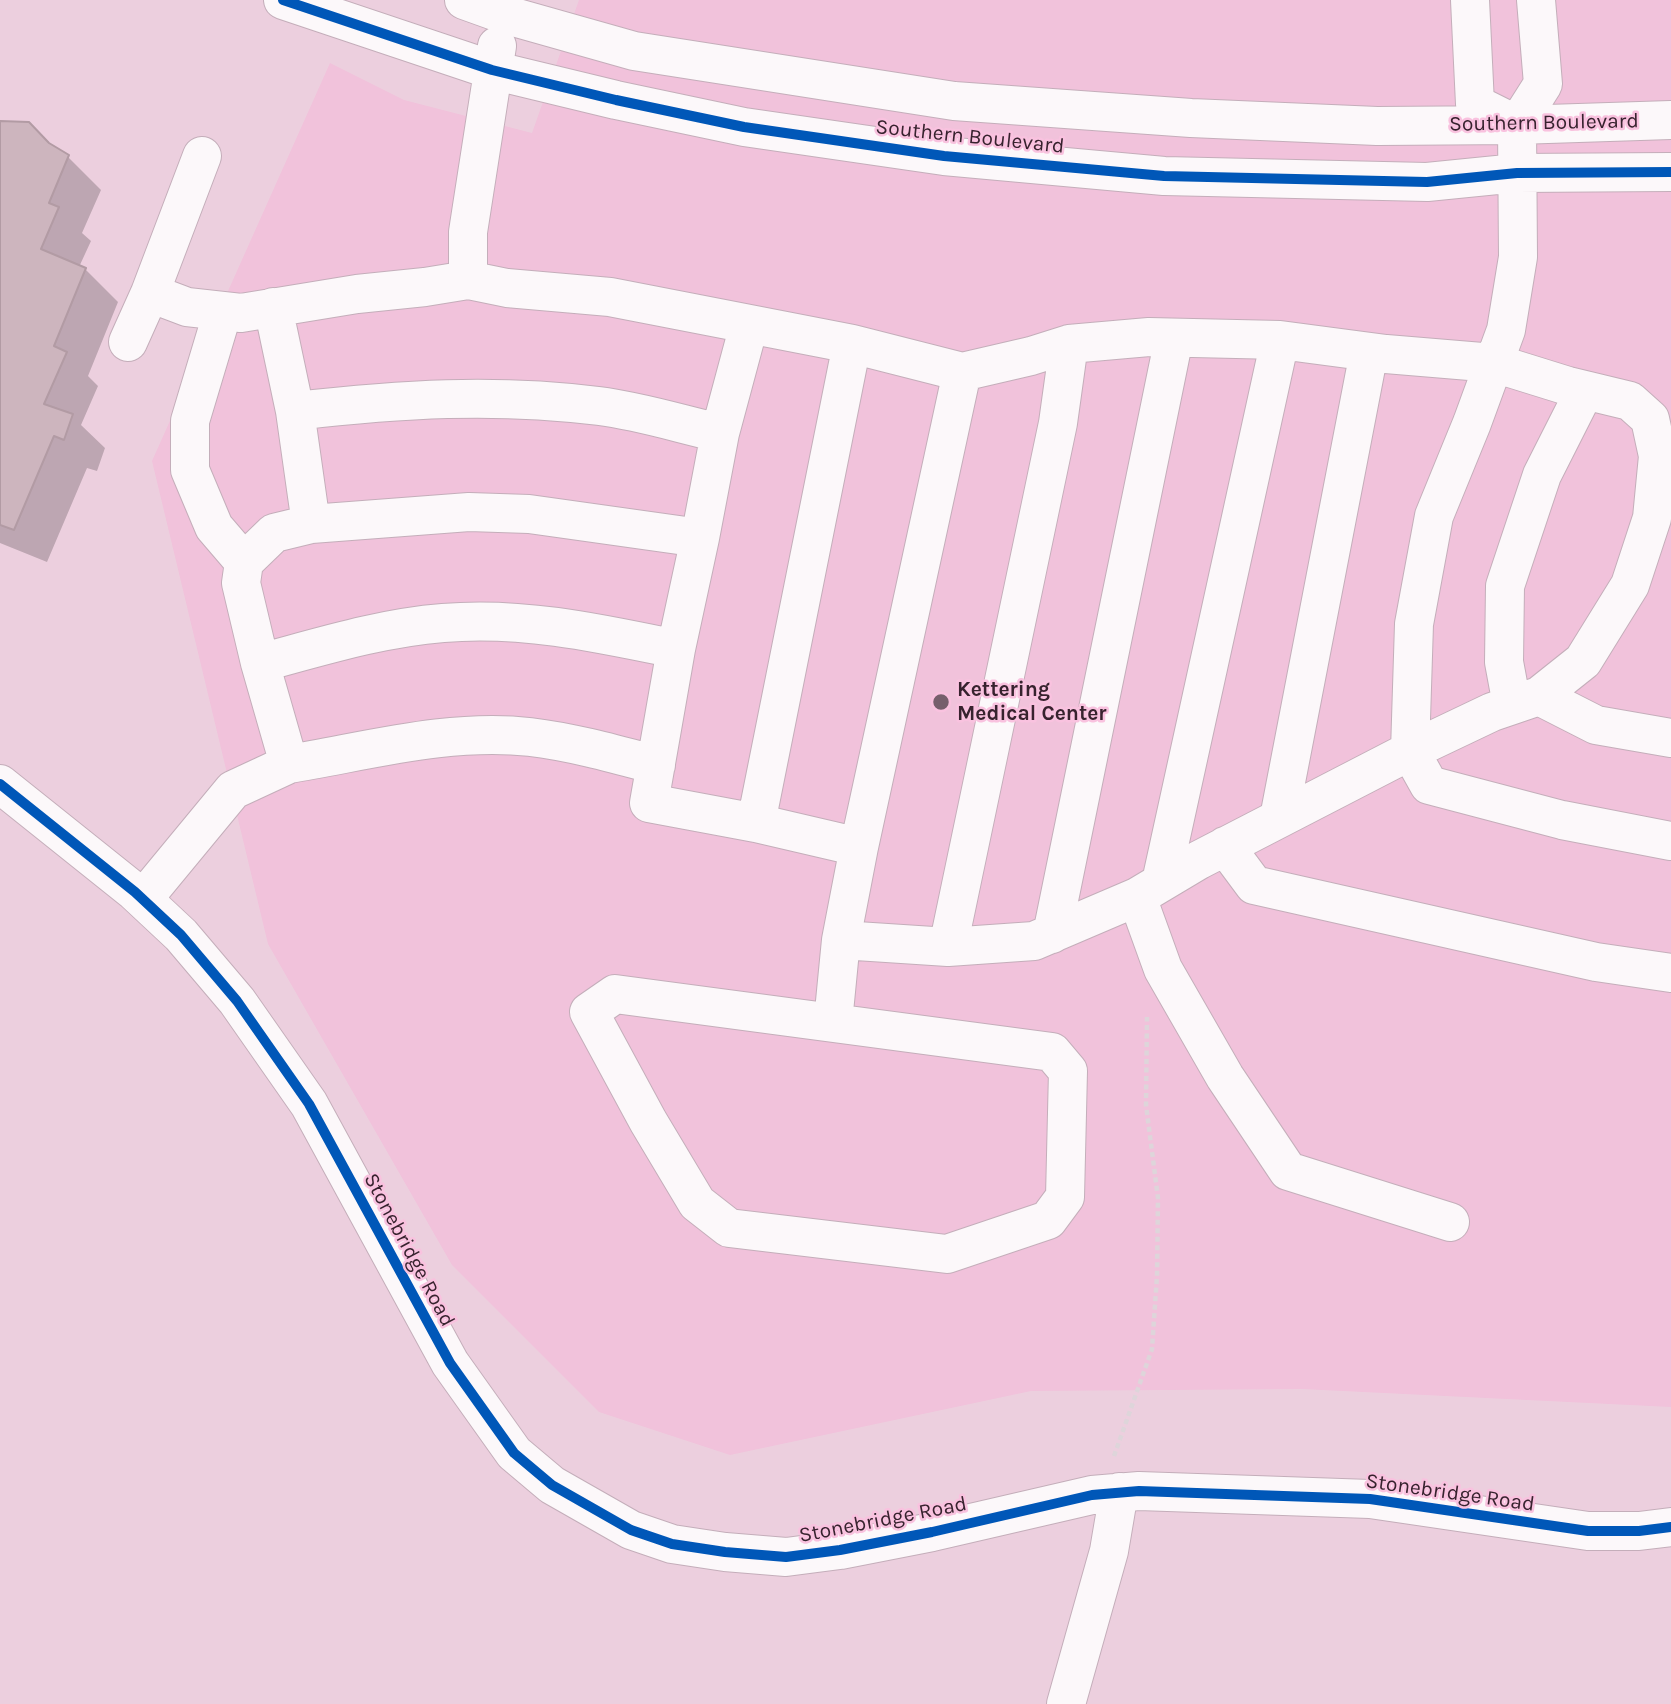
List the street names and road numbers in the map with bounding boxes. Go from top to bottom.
street label: Southern Boulevard [1449,109,1639,137]
street label: Southern Boulevard [874,115,1066,159]
street label: Stonebridge Road [358,1169,460,1331]
street label: Stonebridge Road [1364,1469,1536,1517]
street label: Stonebridge Road [797,1491,969,1549]

